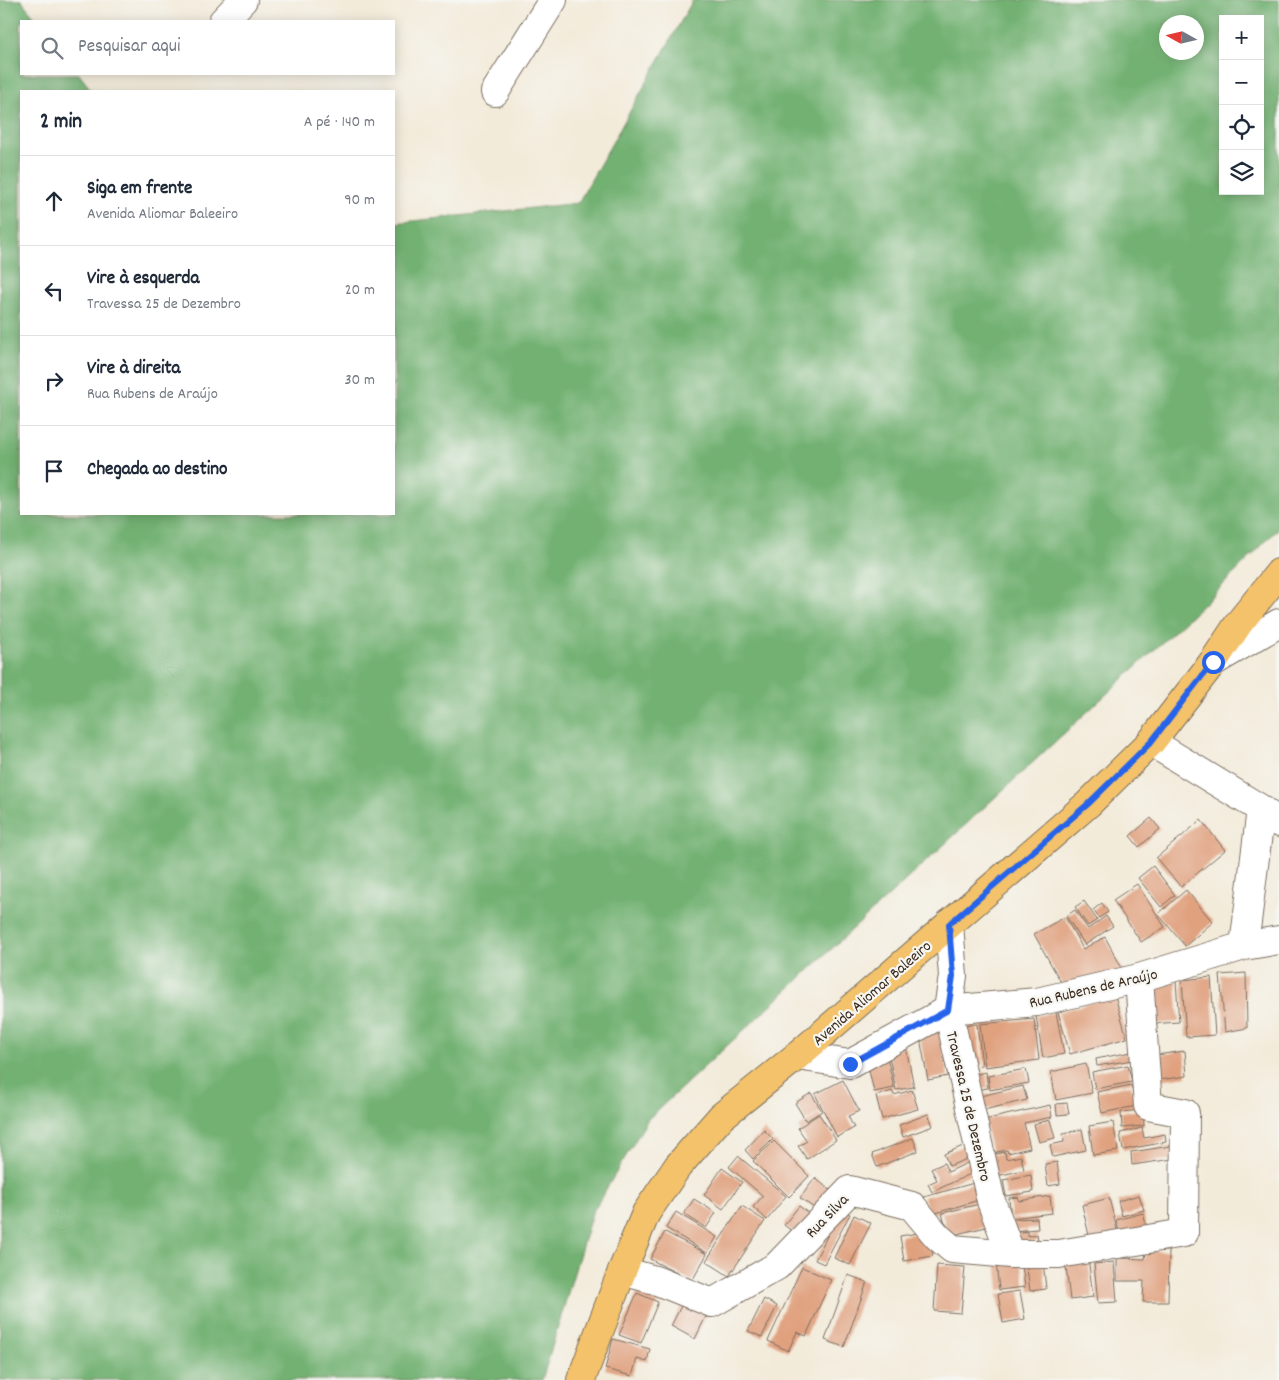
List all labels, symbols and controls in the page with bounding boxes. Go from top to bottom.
north arrow [1159,15,1204,60]
map controls [1219,15,1264,195]
button: + [1219,15,1264,60]
search box [20,20,395,75]
icon: search [38,34,66,62]
text: Pesquisar aqui [78,34,180,61]
button: − [1219,60,1264,105]
button: locate [1219,105,1264,150]
text: 2 min [40,108,82,138]
text: A pé · 140 m [304,111,375,134]
button: layers [1219,150,1264,195]
text: Siga em frente [87,176,192,203]
icon: ahead [40,187,68,215]
text: 90 m [344,189,375,212]
text: Avenida Aliomar Baleeiro [87,203,238,226]
text: Vire à esquerda [87,266,199,293]
icon: left [40,277,68,305]
text: 20 m [345,279,375,302]
text: Travessa 25 de Dezembro [87,293,241,316]
text: Vire à direita [87,356,180,383]
icon: right [40,367,68,395]
text: 30 m [345,369,375,392]
text: Rua Rubens de Araújo [87,383,218,406]
icon: arrive [40,457,68,485]
text: Chegada ao destino [87,457,228,484]
route start [1202,651,1225,674]
street label: Avenida Aliomar Baleeiro [808,936,937,1052]
street label: Rua Rubens de Araújo [1027,964,1160,1015]
street label: Travessa 25 de Dezembro [939,1029,996,1184]
route end [839,1053,862,1076]
street label: Rua Silva [801,1189,855,1244]

